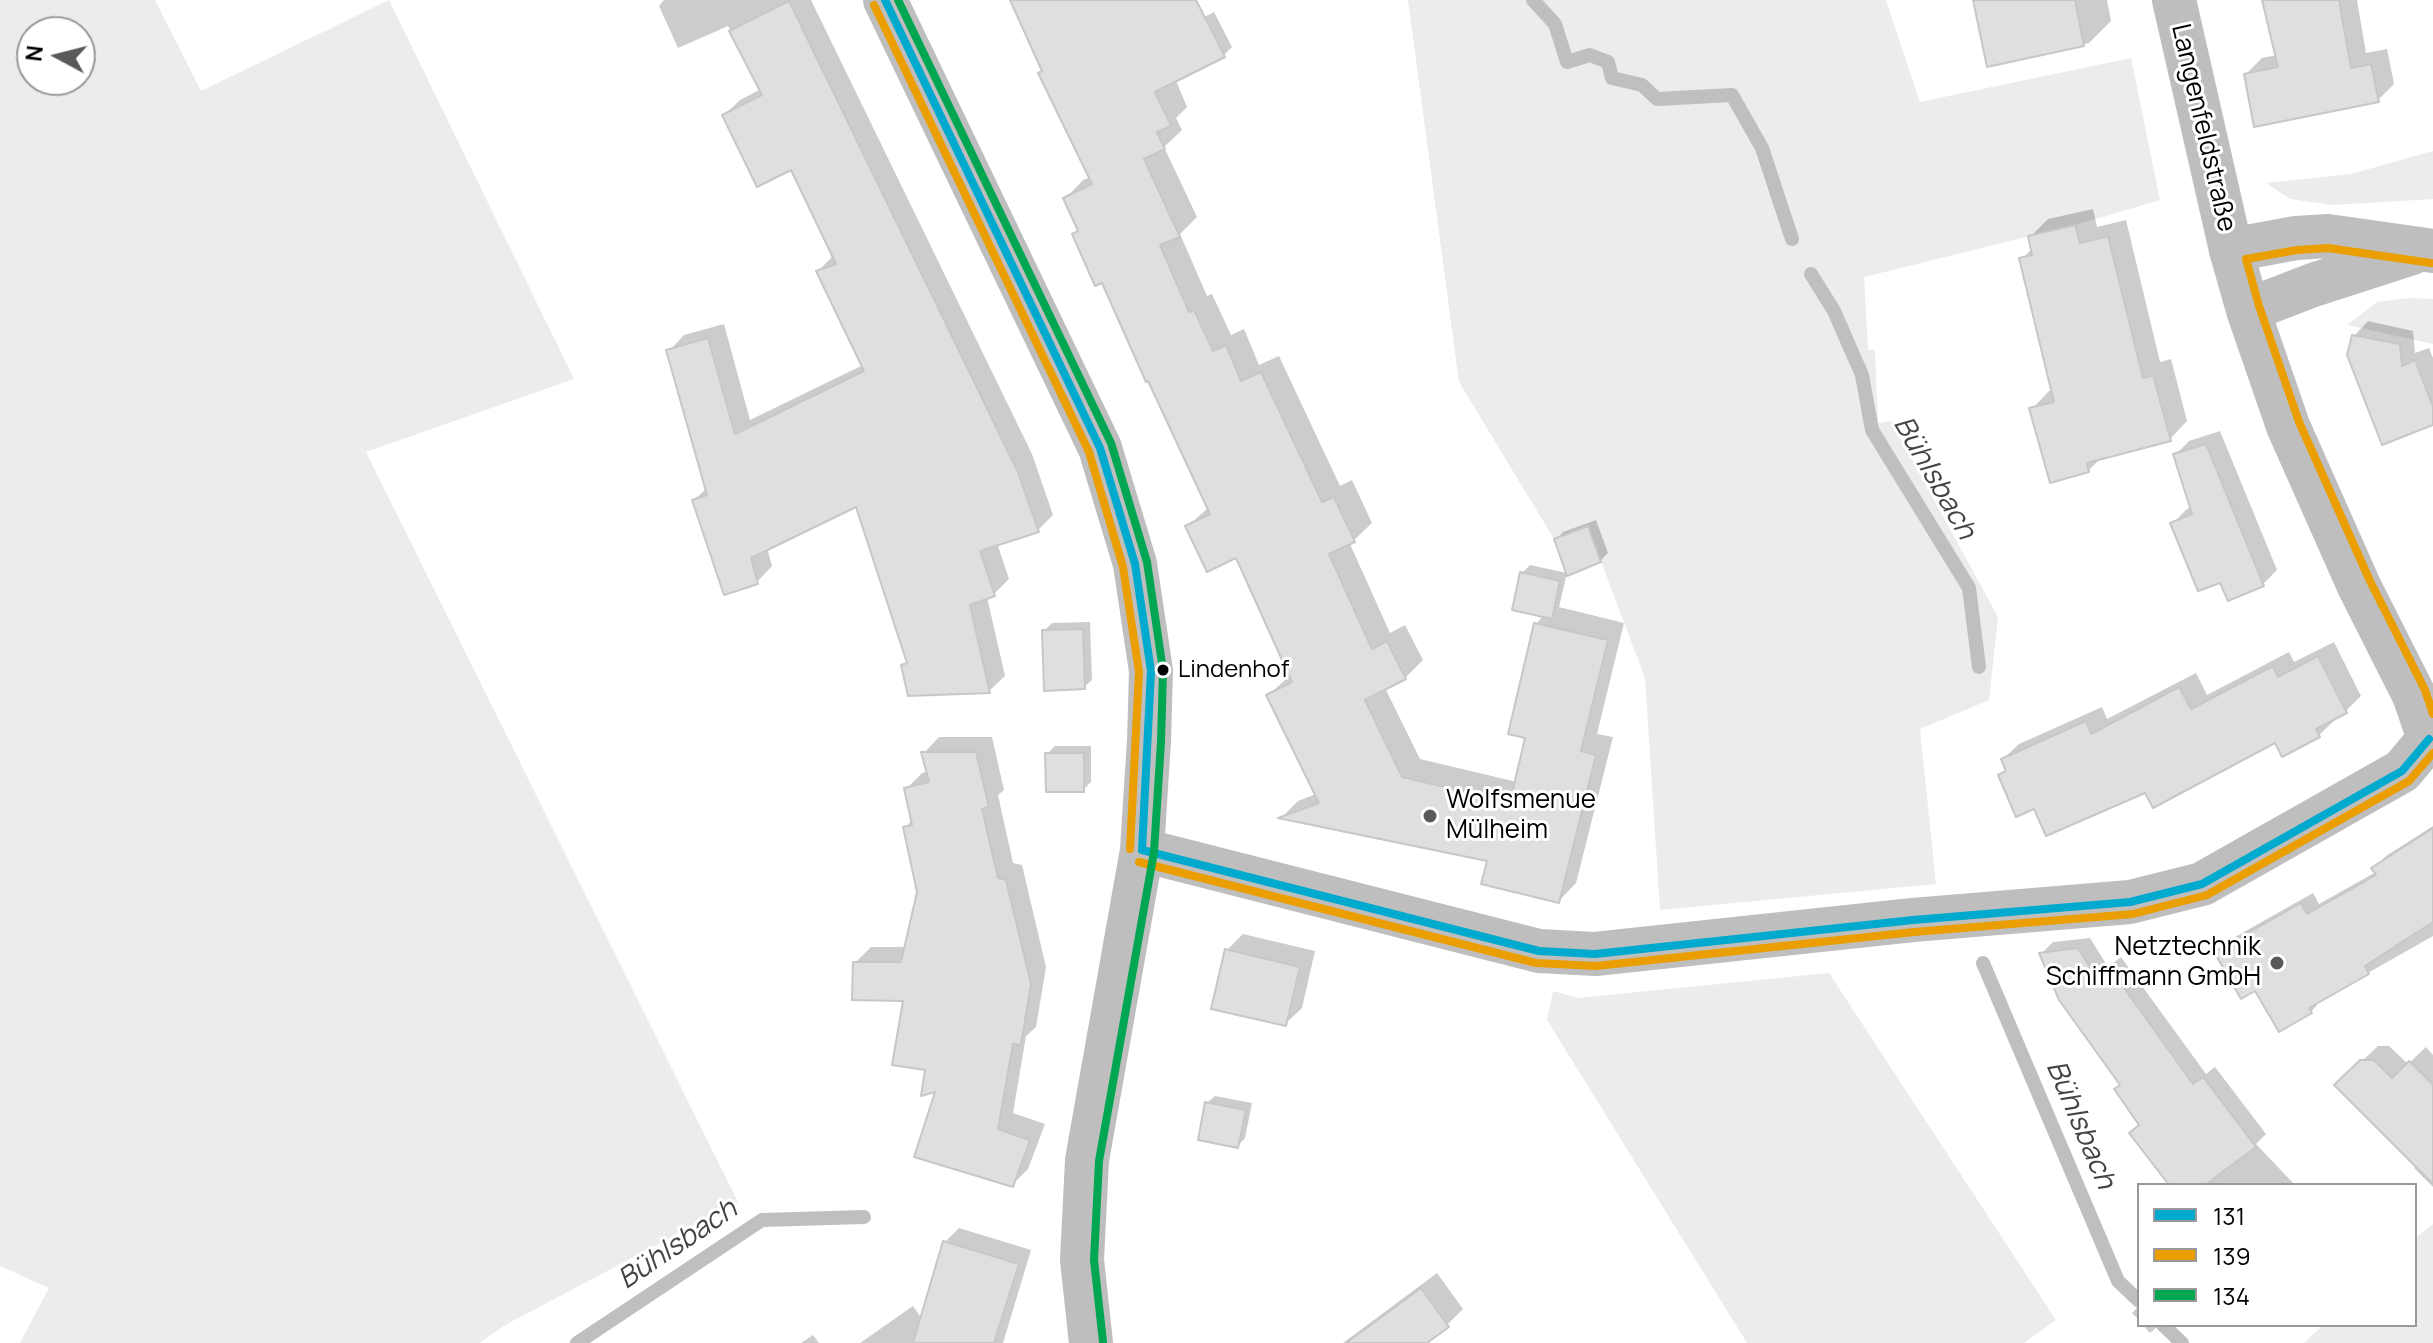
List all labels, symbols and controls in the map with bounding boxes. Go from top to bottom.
north arrow [16,16,96,96]
street label: Langenfeldstraße [2164,21,2242,235]
text: N [18,44,50,63]
water label: Bühlsbach [1885,411,1983,545]
place label: Lindenhof [1178,656,1289,684]
marker: Lindenhof [1155,662,1171,678]
place label: Wolfsmenue Mülheim [1446,785,1596,846]
marker: Wolfsmenue Mülheim [1421,807,1439,825]
place label: Netztechnik Schiffmann GmbH [2046,932,2261,994]
marker: Netztechnik Schiffmann GmbH [2268,954,2286,972]
water label: Bühlsbach [2038,1056,2122,1194]
legend [2137,1183,2417,1327]
water label: Bühlsbach [612,1193,744,1297]
text: 131 [2213,1199,2245,1232]
text: 139 [2213,1239,2251,1272]
text: 134 [2213,1279,2250,1312]

